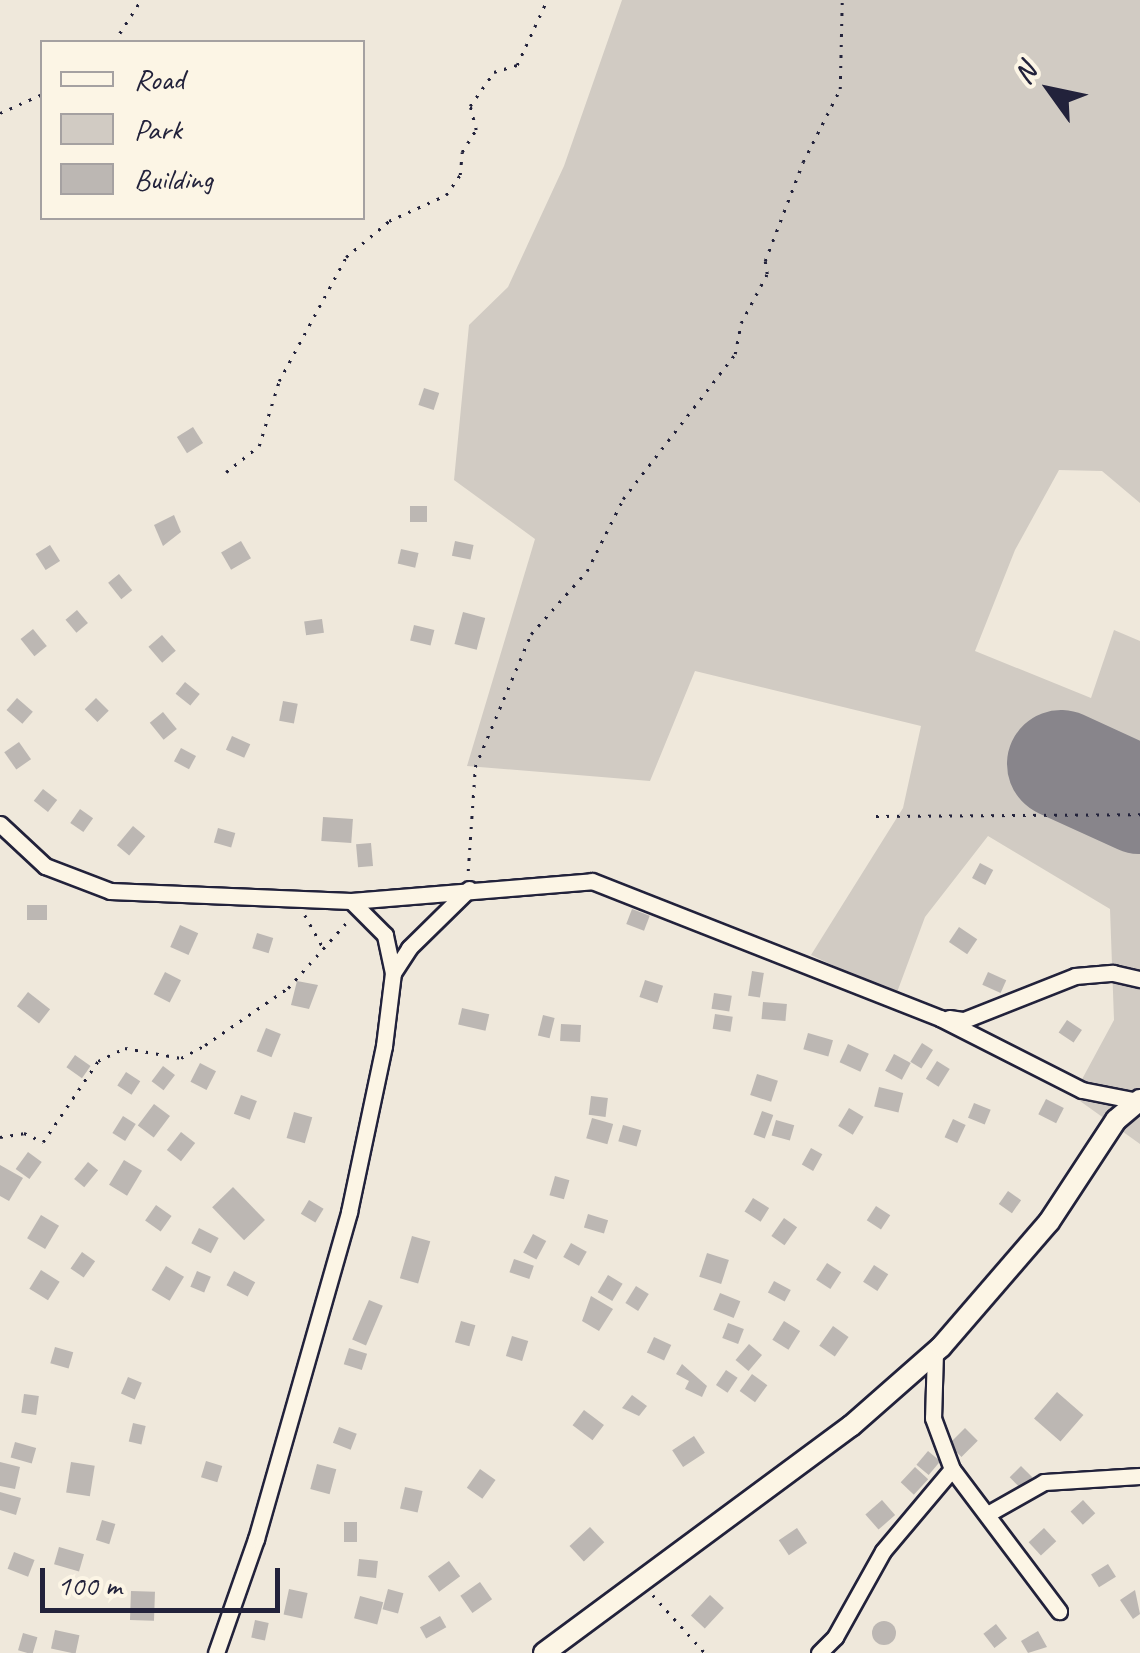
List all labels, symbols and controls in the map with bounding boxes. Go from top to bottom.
legend [40,40,365,220]
north arrow [1000,40,1100,140]
text: N [1005,57,1044,90]
text: Road [134,60,184,98]
text: Park [134,110,182,148]
text: Building [134,160,213,198]
scale bar [45,1548,285,1610]
text: 100 m [57,1566,122,1604]

